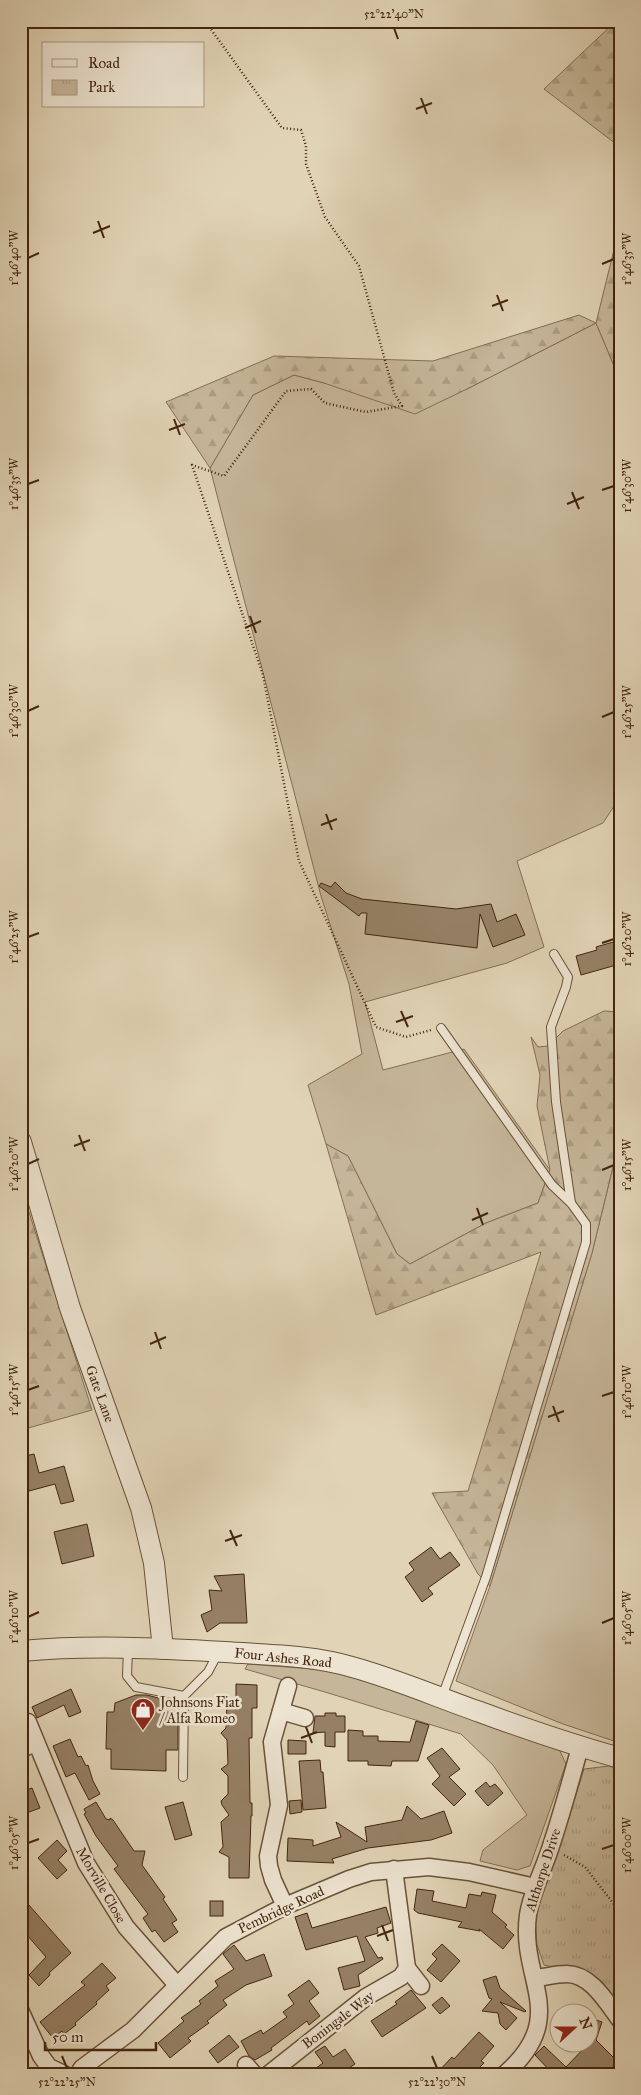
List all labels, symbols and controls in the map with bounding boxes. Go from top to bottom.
text: 52°22'40"N [364,7,424,21]
legend [42,42,205,108]
text: Road [88,54,120,72]
text: Park [88,78,115,96]
text: 1°46'40"W [7,230,21,286]
text: 1°46'35"W [620,232,634,285]
text: 1°46'35"W [7,457,21,510]
text: 1°46'30"W [620,459,634,513]
text: 1°46'30"W [7,684,21,738]
text: 1°46'25"W [620,685,634,739]
text: 1°46'25"W [7,910,21,964]
text: 1°46'20"W [620,911,634,966]
text: 1°46'20"W [7,1136,21,1191]
text: 1°46'15"W [620,1138,634,1191]
text: 1°46'15"W [7,1363,21,1416]
street label: Gate Lane [82,1363,118,1425]
text: 1°46'10"W [620,1365,634,1419]
text: 1°46'10"W [7,1590,21,1644]
text: 1°46'05"W [620,1590,634,1645]
street label: Four Ashes Road [233,1644,333,1672]
place label: Johnsons Fiat / Alfa Romeo [158,1694,240,1727]
shop icon: Johnsons Fiat / Alfa Romeo [130,1697,156,1731]
text: 1°46'05"W [7,1815,21,1870]
text: 1°46'00"W [620,1816,634,1873]
street label: Althorpe Drive [521,1826,564,1915]
street label: Morville Close [72,1844,130,1926]
street label: Pembridge Road [235,1883,327,1937]
street label: Boningale Way [299,1987,378,2052]
north arrow [548,2002,598,2052]
text: N [576,2015,596,2032]
scale bar [45,2020,156,2052]
text: 50 m [52,2028,84,2046]
text: 52°22'25"N [38,2075,96,2089]
text: 52°22'30"N [408,2075,466,2089]

